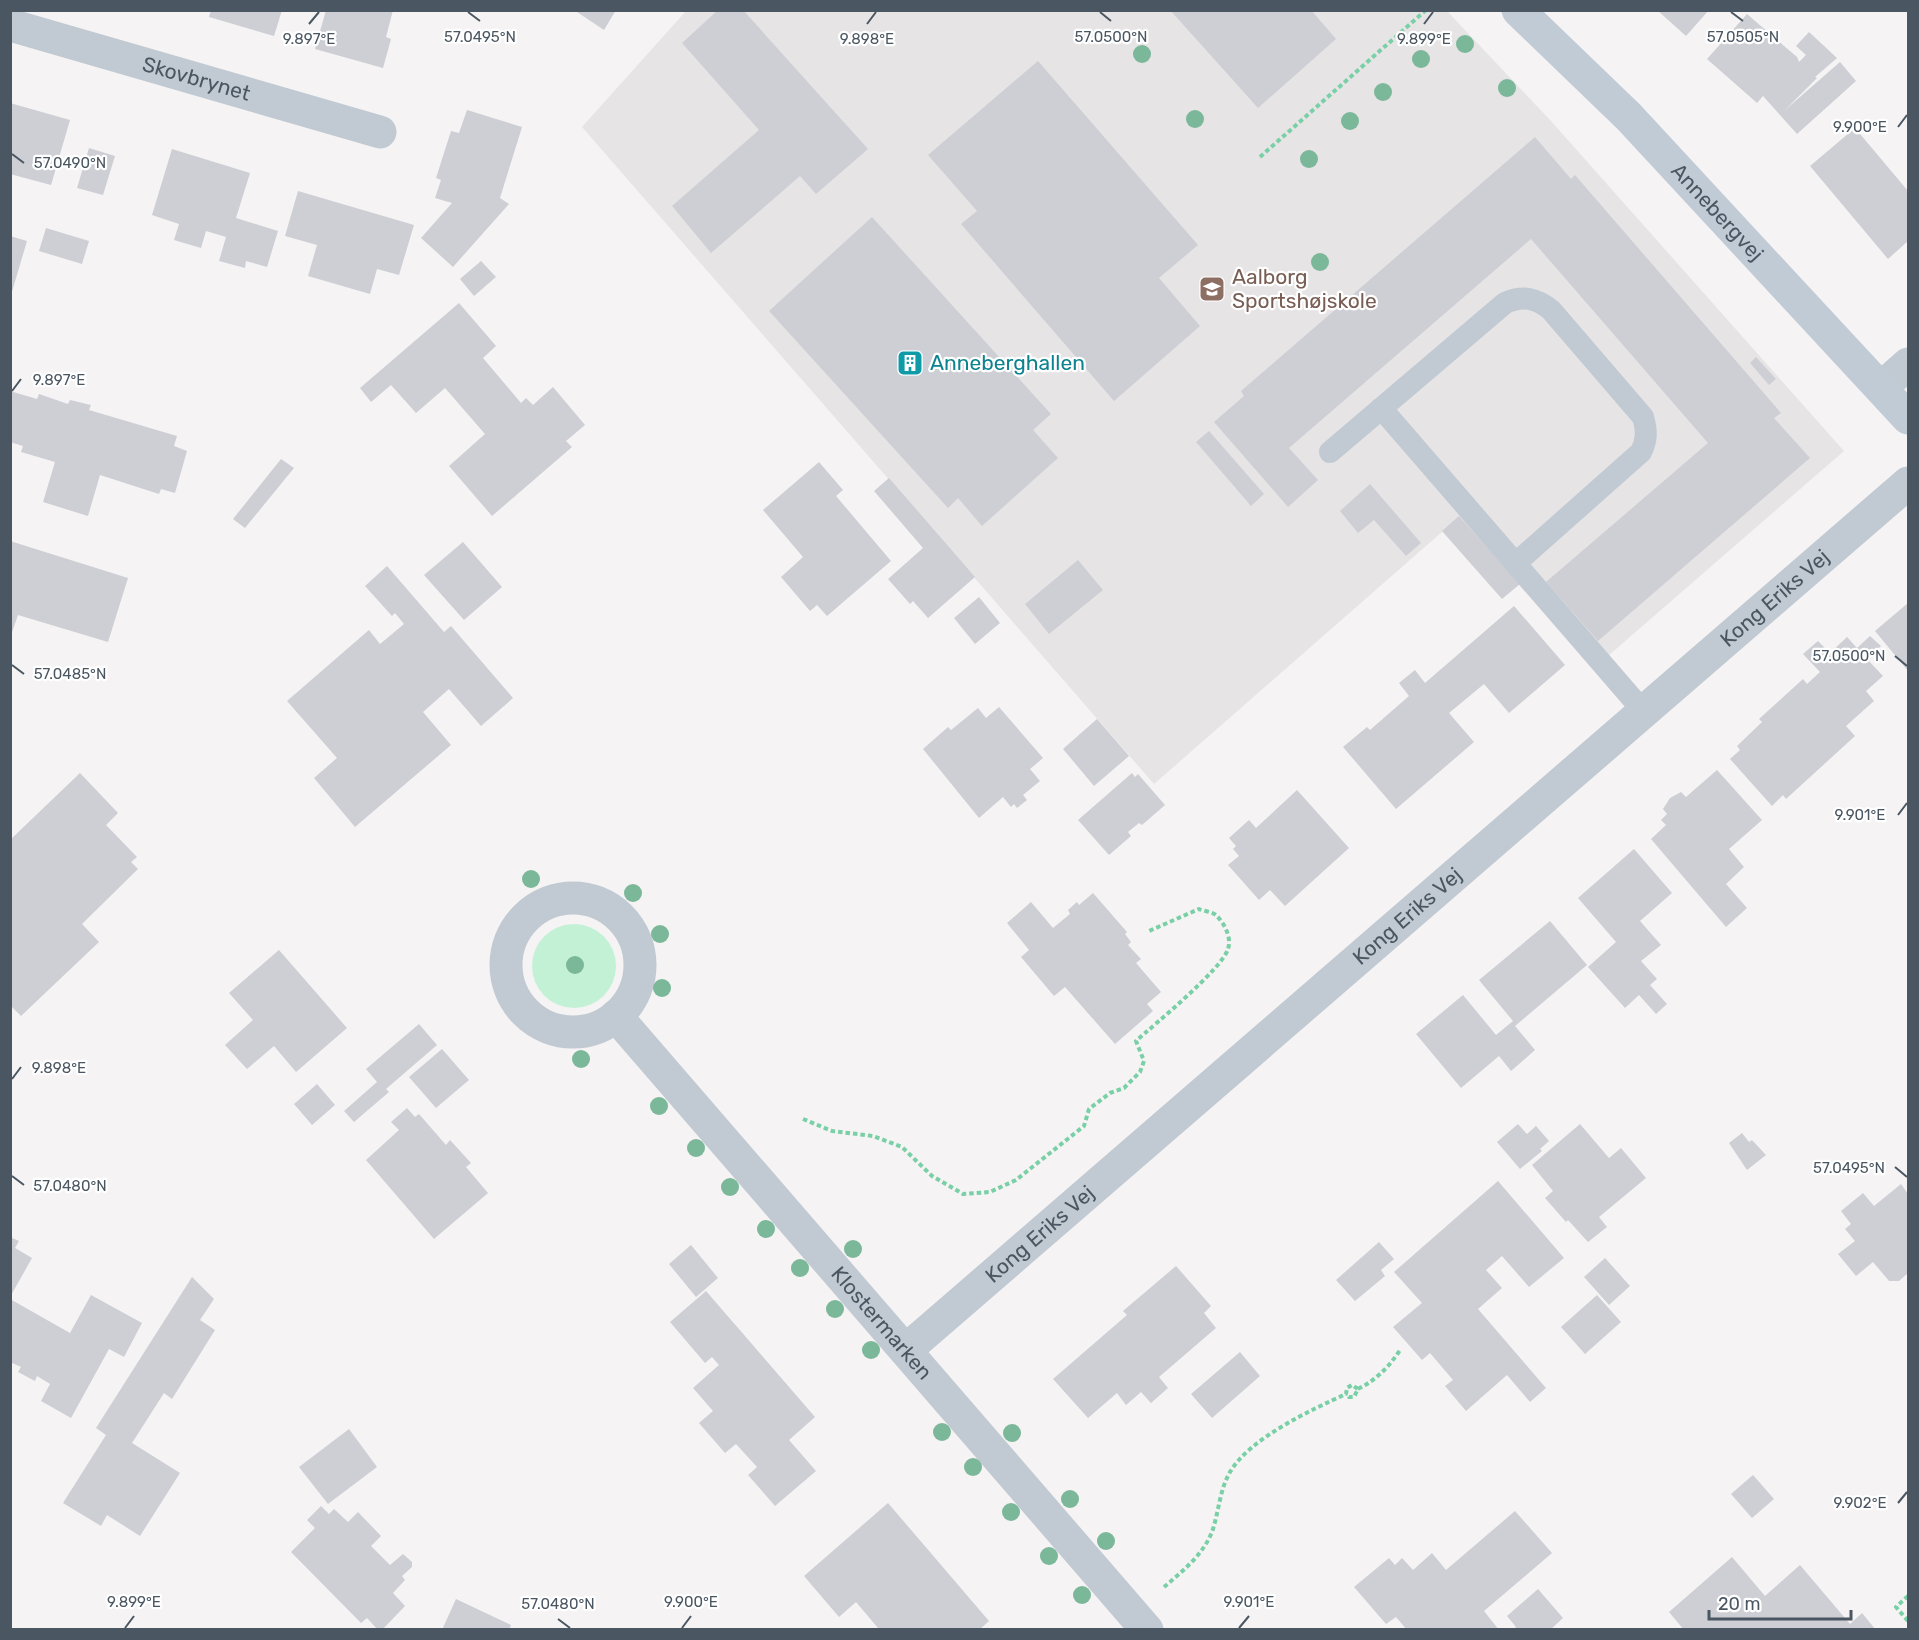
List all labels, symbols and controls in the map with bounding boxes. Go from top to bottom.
text: 57.0495°N [444,28,516,46]
text: 57.0500°N [1075,28,1147,46]
text: 57.0505°N [1707,28,1779,46]
text: 9.897°E [283,30,335,48]
text: 9.898°E [840,30,894,48]
text: 9.899°E [1397,30,1451,48]
street label: Skovbrynet [140,51,254,106]
text: 9.900°E [1833,118,1887,136]
text: 57.0490°N [34,154,106,172]
street label: Annebergvej [1666,158,1769,266]
place label: Aalborg Sportshøjskole [1232,264,1377,313]
school or university icon: Aalborg Sportshøjskole [1197,274,1227,304]
building icon: Anneberghallen [895,348,925,378]
place label: Anneberghallen [930,350,1085,375]
text: 9.897°E [33,371,85,389]
street label: Kong Eriks Vej [1715,544,1834,652]
text: 57.0500°N [1813,647,1885,665]
text: 57.0485°N [34,665,106,683]
text: 9.901°E [1835,806,1885,824]
street label: Kong Eriks Vej [1347,862,1467,970]
text: 9.898°E [32,1059,86,1077]
text: 57.0495°N [1813,1159,1885,1177]
text: 57.0480°N [33,1177,107,1195]
street label: Kong Eriks Vej [980,1180,1099,1288]
street label: Klostermarken [826,1261,938,1384]
text: 9.902°E [1833,1494,1887,1512]
scale bar [1709,1583,1852,1621]
text: 9.899°E [107,1593,161,1611]
text: 9.900°E [664,1593,718,1611]
text: 9.901°E [1224,1593,1274,1611]
text: 20 m [1718,1593,1760,1615]
text: 57.0480°N [521,1595,595,1613]

